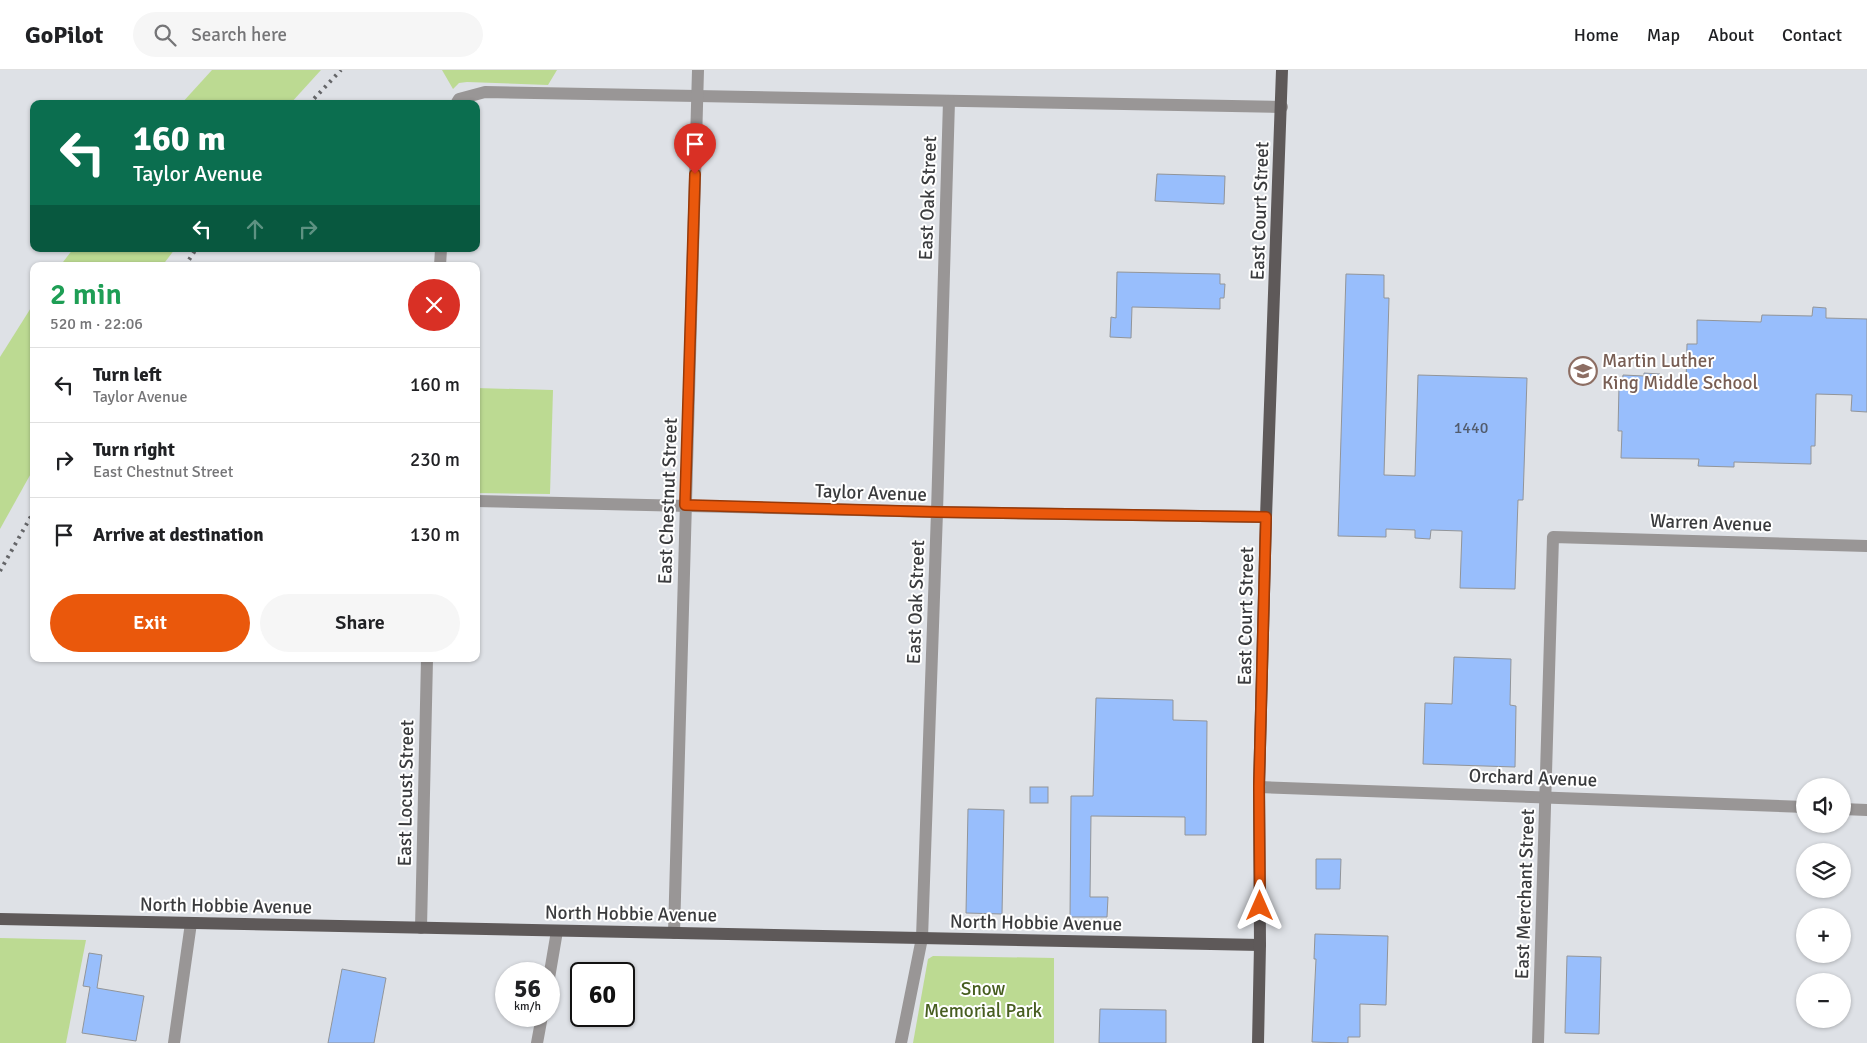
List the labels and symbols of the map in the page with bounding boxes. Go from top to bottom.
pin [674,123,716,174]
street label: East Oak Street [914,135,942,261]
street label: East Court Street [1246,141,1274,281]
place label: Martin Luther King Middle School [1602,349,1758,395]
school or university icon: Martin Luther King Middle School [1568,356,1598,386]
street label: East Chestnut Street [653,417,683,585]
house number: 1440 [1454,418,1488,438]
street label: Taylor Avenue [815,479,927,507]
street label: Warren Avenue [1649,509,1772,537]
street label: East Oak Street [902,539,930,665]
street label: East Court Street [1233,546,1259,686]
street label: East Locust Street [393,719,419,867]
street label: Orchard Avenue [1468,764,1598,792]
street label: East Merchant Street [1510,808,1540,980]
position arrow [1233,879,1285,931]
street label: North Hobbie Avenue [140,892,312,920]
street label: North Hobbie Avenue [545,900,717,928]
street label: North Hobbie Avenue [950,909,1122,937]
speed limit sign: 60 [570,962,635,1027]
park label: Snow Memorial Park [924,977,1043,1023]

